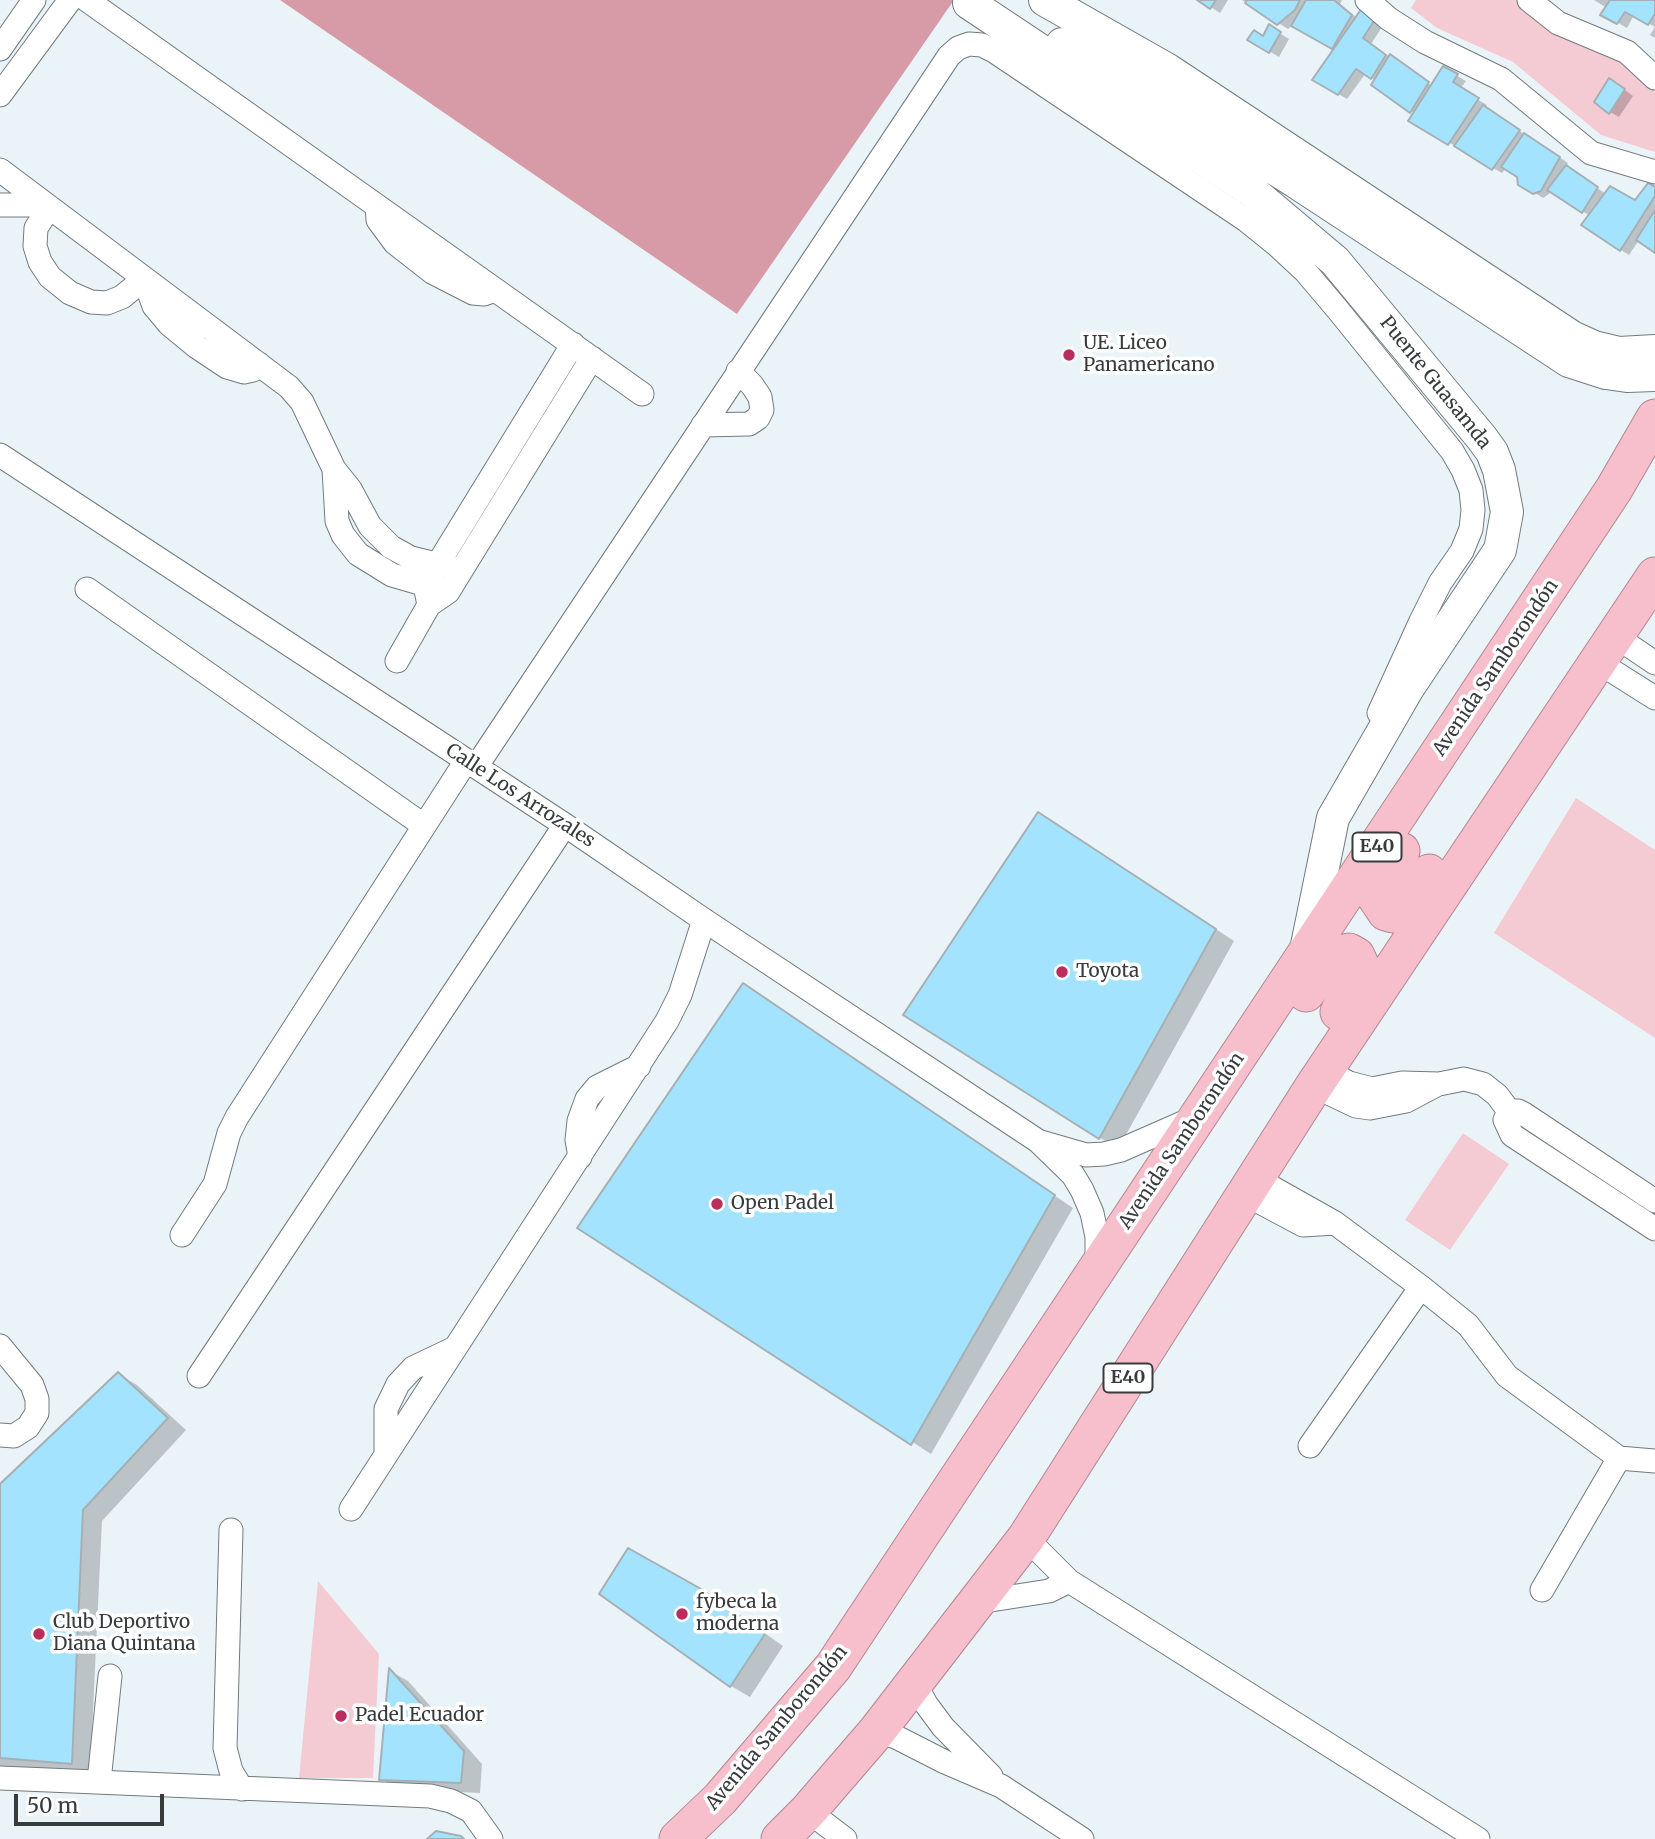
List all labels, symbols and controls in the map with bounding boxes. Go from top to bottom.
street label: Puente Guasamda [1374,312,1496,454]
place label: UE. Liceo Panamericano [1083,333,1215,377]
marker: UE. Liceo Panamericano [1061,347,1077,363]
street label: Avenida Samborondón [1428,575,1564,761]
street label: Calle Los Arrozales [441,739,599,853]
road number: E40 [1352,832,1402,862]
place label: Toyota [1076,961,1139,983]
marker: Toyota [1054,964,1070,980]
street label: Avenida Samborondón [1114,1048,1250,1234]
place label: Open Padel [731,1193,834,1215]
marker: Open Padel [709,1196,725,1212]
road number: E40 [1104,1364,1152,1392]
place label: fybeca la moderna [696,1592,779,1636]
marker: fybeca la moderna [674,1606,690,1622]
place label: Club Deportivo Diana Quintana [53,1612,196,1656]
marker: Club Deportivo Diana Quintana [31,1626,47,1642]
street label: Avenida Samborondón [701,1641,853,1815]
place label: Padel Ecuador [355,1705,484,1727]
marker: Padel Ecuador [333,1708,349,1724]
scale bar [18,1780,168,1824]
text: 50 m [27,1792,78,1819]

